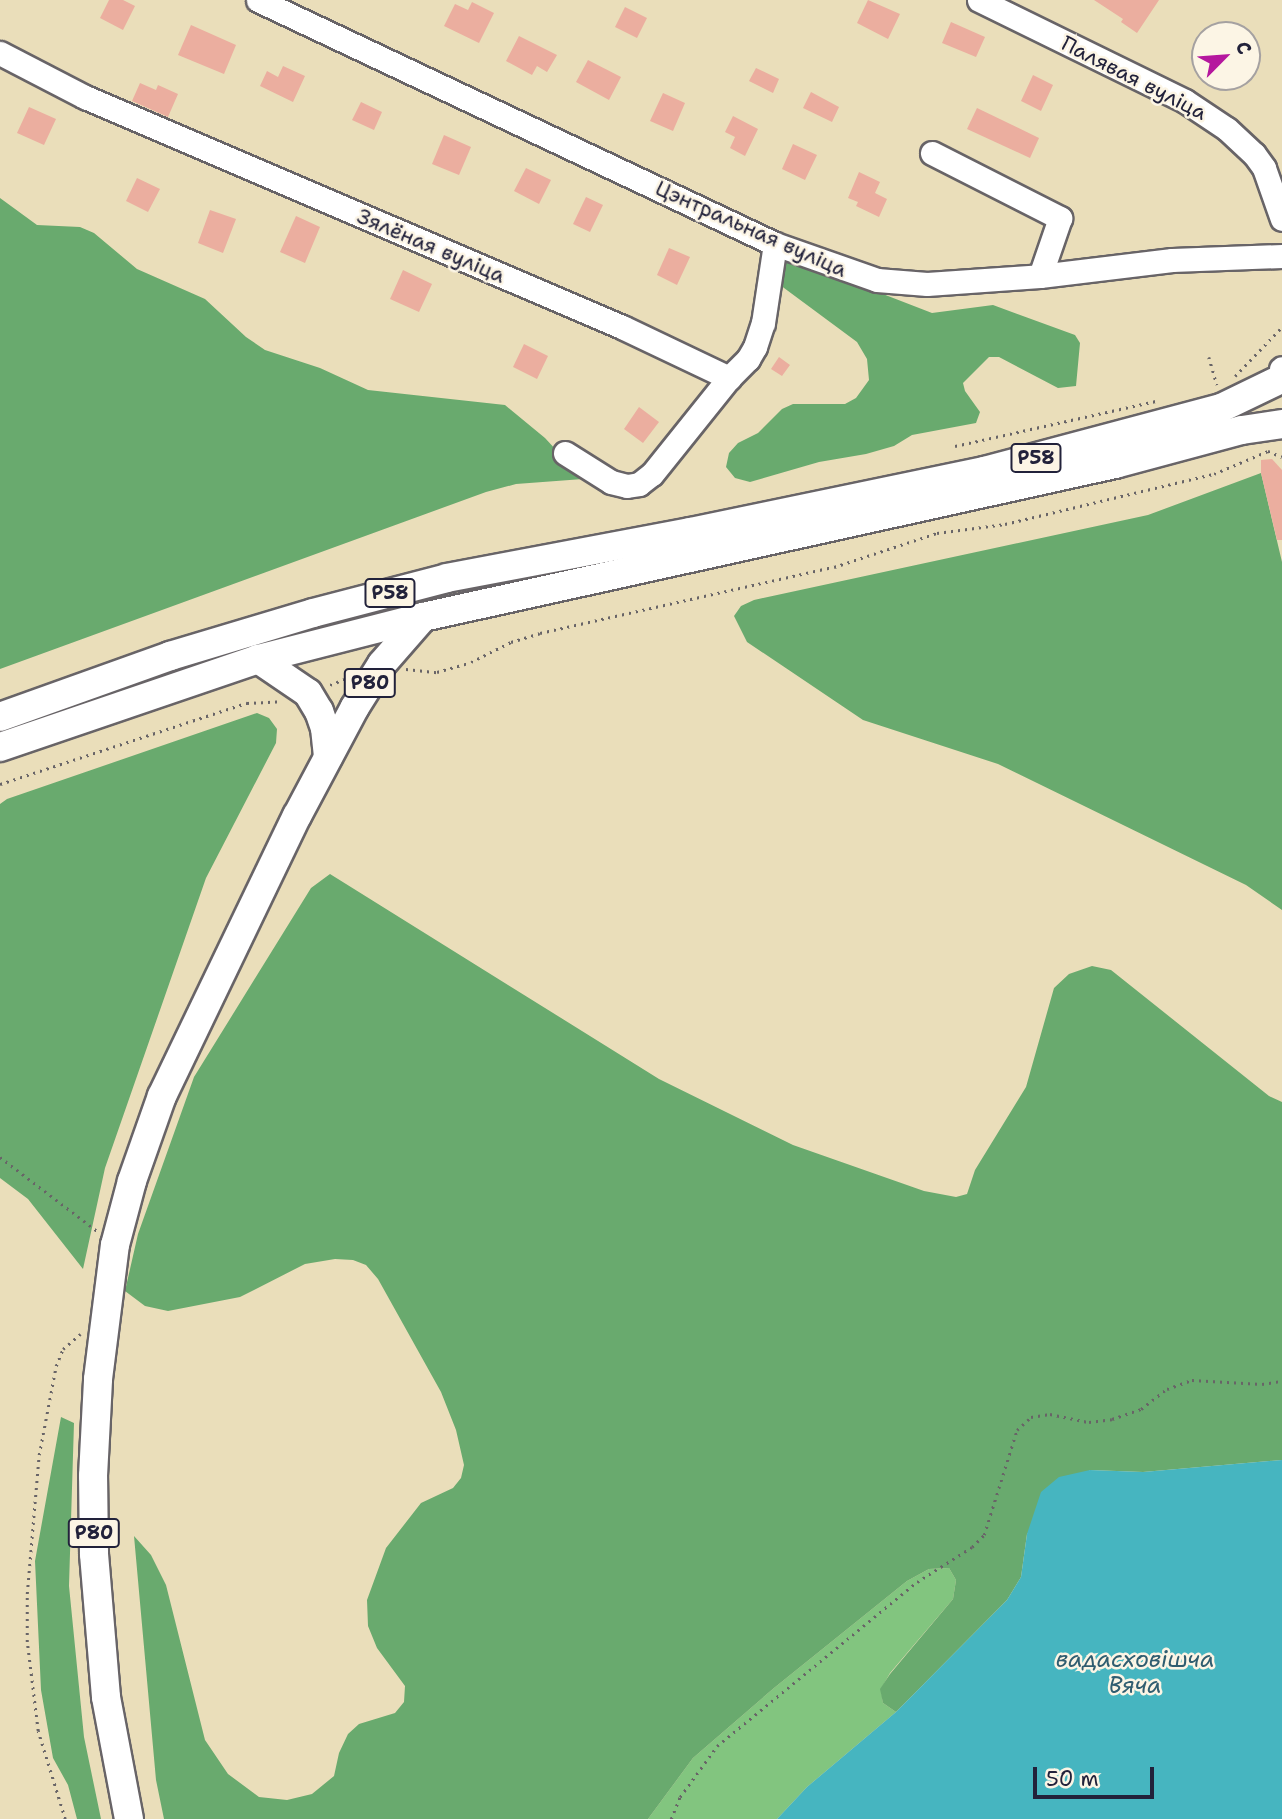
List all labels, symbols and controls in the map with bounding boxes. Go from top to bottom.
north arrow [1191,21,1261,91]
street label: Палявая вуліца [1057,31,1211,125]
text: С [1230,37,1257,58]
street label: Цэнтральная вуліца [651,175,851,283]
street label: Зялёная вуліца [353,204,509,288]
road number: Р58 [1010,442,1062,474]
road number: Р58 [364,578,416,608]
road number: Р80 [344,668,396,698]
road number: Р80 [68,1518,120,1548]
water label: вадасховішча Вяча [1056,1645,1214,1699]
scale bar [1037,1752,1158,1796]
text: 50 m [1046,1765,1099,1793]

